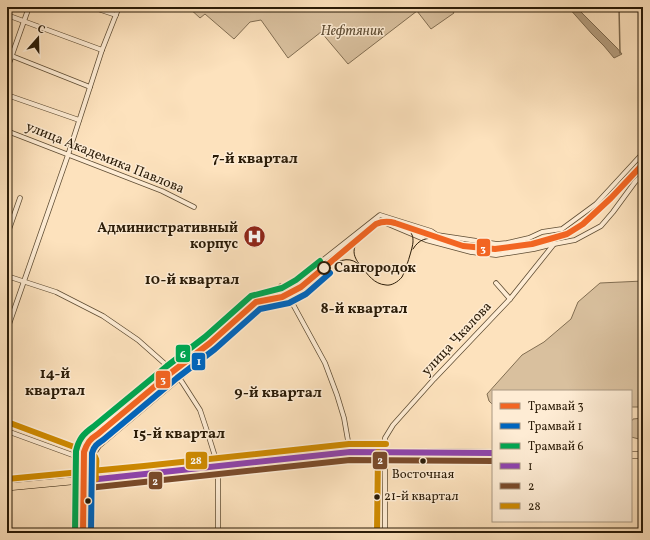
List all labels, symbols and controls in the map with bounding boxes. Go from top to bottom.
north arrow [18,18,58,58]
text: С [35,22,47,38]
park label: Нефтяник [320,22,384,41]
street label: улица Академика Павлова [23,117,187,199]
district label: 7-й квартал [212,149,298,170]
place label: Административный корпус [97,219,238,254]
hospital icon: Административный корпус [241,223,267,249]
line badge: 3 [476,238,491,257]
text: 3 [480,242,486,257]
place label: Сангородок [334,259,417,278]
marker: Сангородок [317,261,331,275]
district label: 10-й квартал [145,270,239,291]
street label: улица Чкалова [418,298,496,380]
district label: 8-й квартал [320,299,408,320]
line badge: 6 [175,344,191,363]
text: 6 [180,348,186,363]
line badge: 1 [191,352,206,371]
text: 1 [197,355,201,370]
district label: 14-й квартал [25,364,85,402]
line badge: 3 [155,370,171,389]
text: 3 [160,373,166,388]
district label: 9-й квартал [234,383,322,404]
legend [492,390,632,522]
text: Трамвай 3 [528,399,584,415]
text: Трамвай 1 [528,419,582,435]
district label: 15-й квартал [133,424,225,445]
text: Трамвай 6 [528,439,583,455]
line badge: 28 [185,451,208,470]
line badge: 2 [372,451,388,470]
text: 28 [190,454,202,469]
text: 2 [377,454,383,469]
marker: Восточная [418,456,428,466]
text: 1 [528,459,533,475]
place label: Восточная [392,466,454,484]
line badge: 2 [148,471,163,490]
text: 2 [152,475,158,490]
text: 2 [528,479,534,495]
place label: 21-й квартал [384,488,459,506]
marker: 21-й квартал [372,492,382,502]
unlabelled marker [83,496,93,506]
text: 28 [528,499,541,515]

